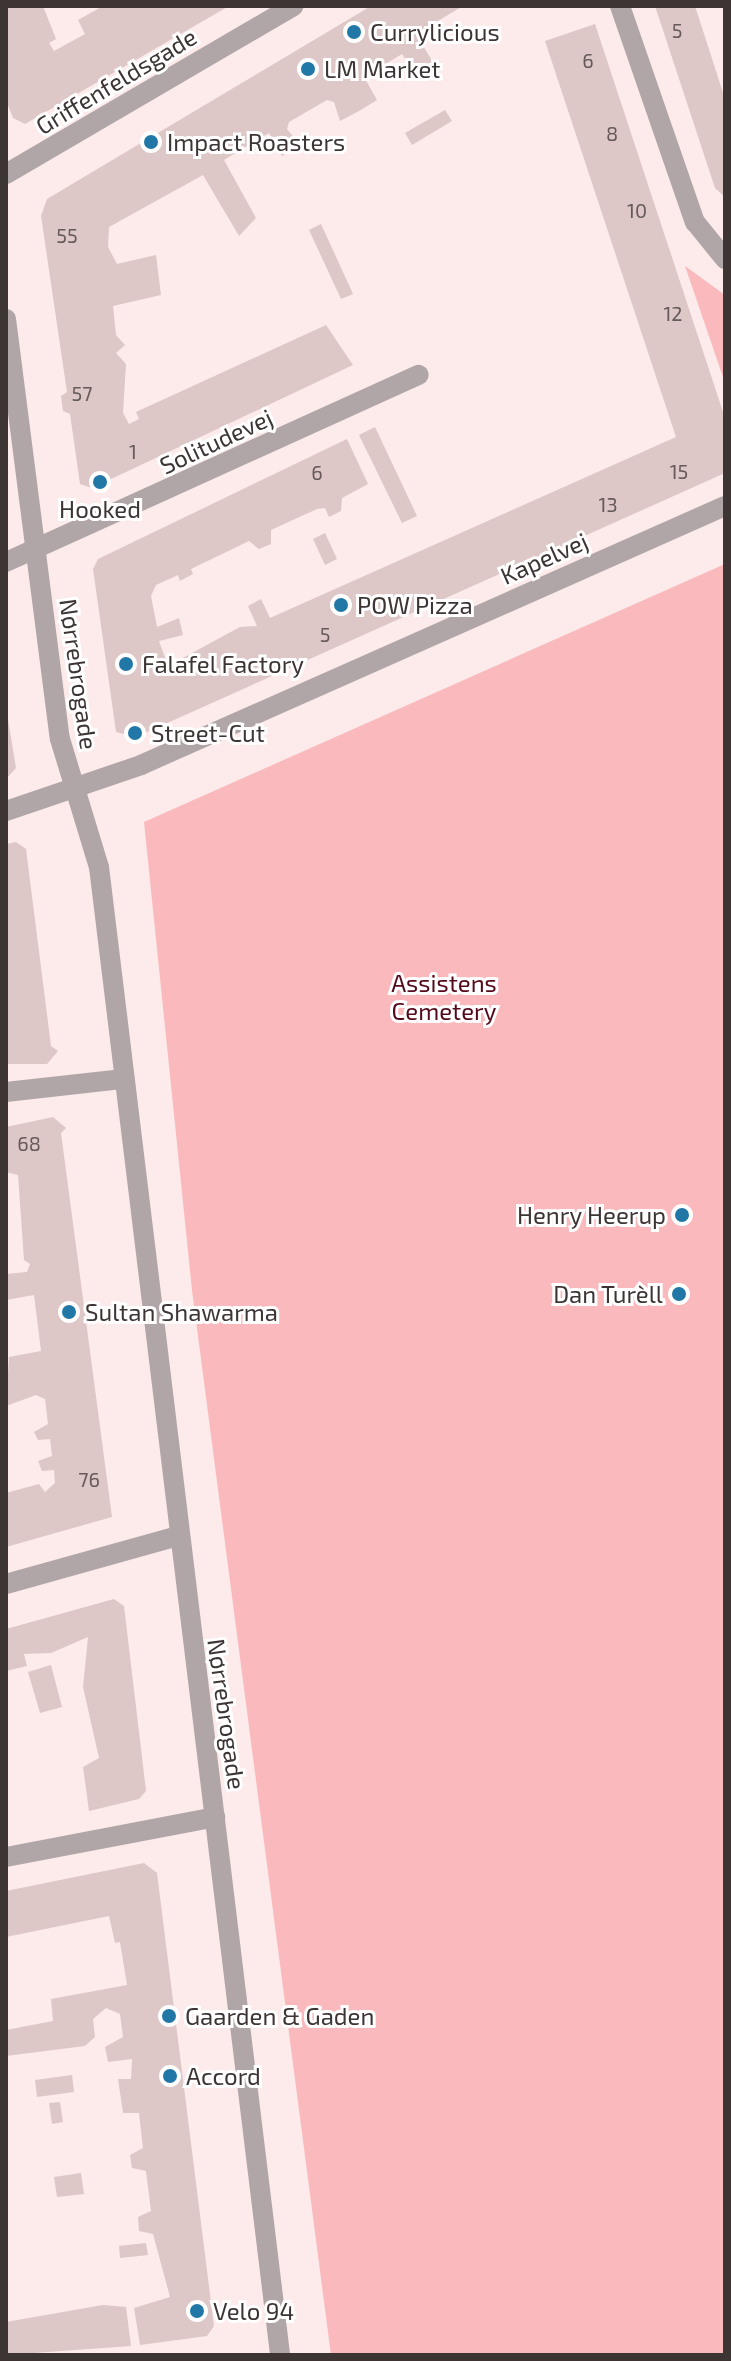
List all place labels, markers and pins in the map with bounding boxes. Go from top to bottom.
place label: Currylicious [370,18,500,46]
marker: Currylicious [345,23,363,41]
place label: LM Market [324,55,440,83]
marker: LM Market [299,60,317,78]
place label: Impact Roasters [167,128,345,156]
marker: Impact Roasters [142,133,160,151]
marker: Hooked [91,473,109,491]
place label: Hooked [59,495,141,523]
place label: POW Pizza [357,591,473,619]
marker: POW Pizza [332,596,350,614]
place label: Falafel Factory [142,650,305,678]
marker: Falafel Factory [117,655,135,673]
place label: Street-Cut [151,719,265,747]
marker: Street-Cut [126,724,144,742]
place label: Henry Heerup [516,1201,666,1229]
marker: Henry Heerup [673,1206,691,1224]
place label: Dan Turèll [553,1280,663,1308]
marker: Dan Turèll [670,1285,688,1303]
place label: Sultan Shawarma [85,1298,278,1326]
marker: Sultan Shawarma [60,1303,78,1321]
place label: Gaarden & Gaden [185,2002,374,2030]
marker: Gaarden & Gaden [160,2007,178,2025]
place label: Accord [186,2062,261,2090]
marker: Accord [161,2067,179,2085]
place label: Velo 94 [213,2297,294,2325]
marker: Velo 94 [188,2302,206,2320]

